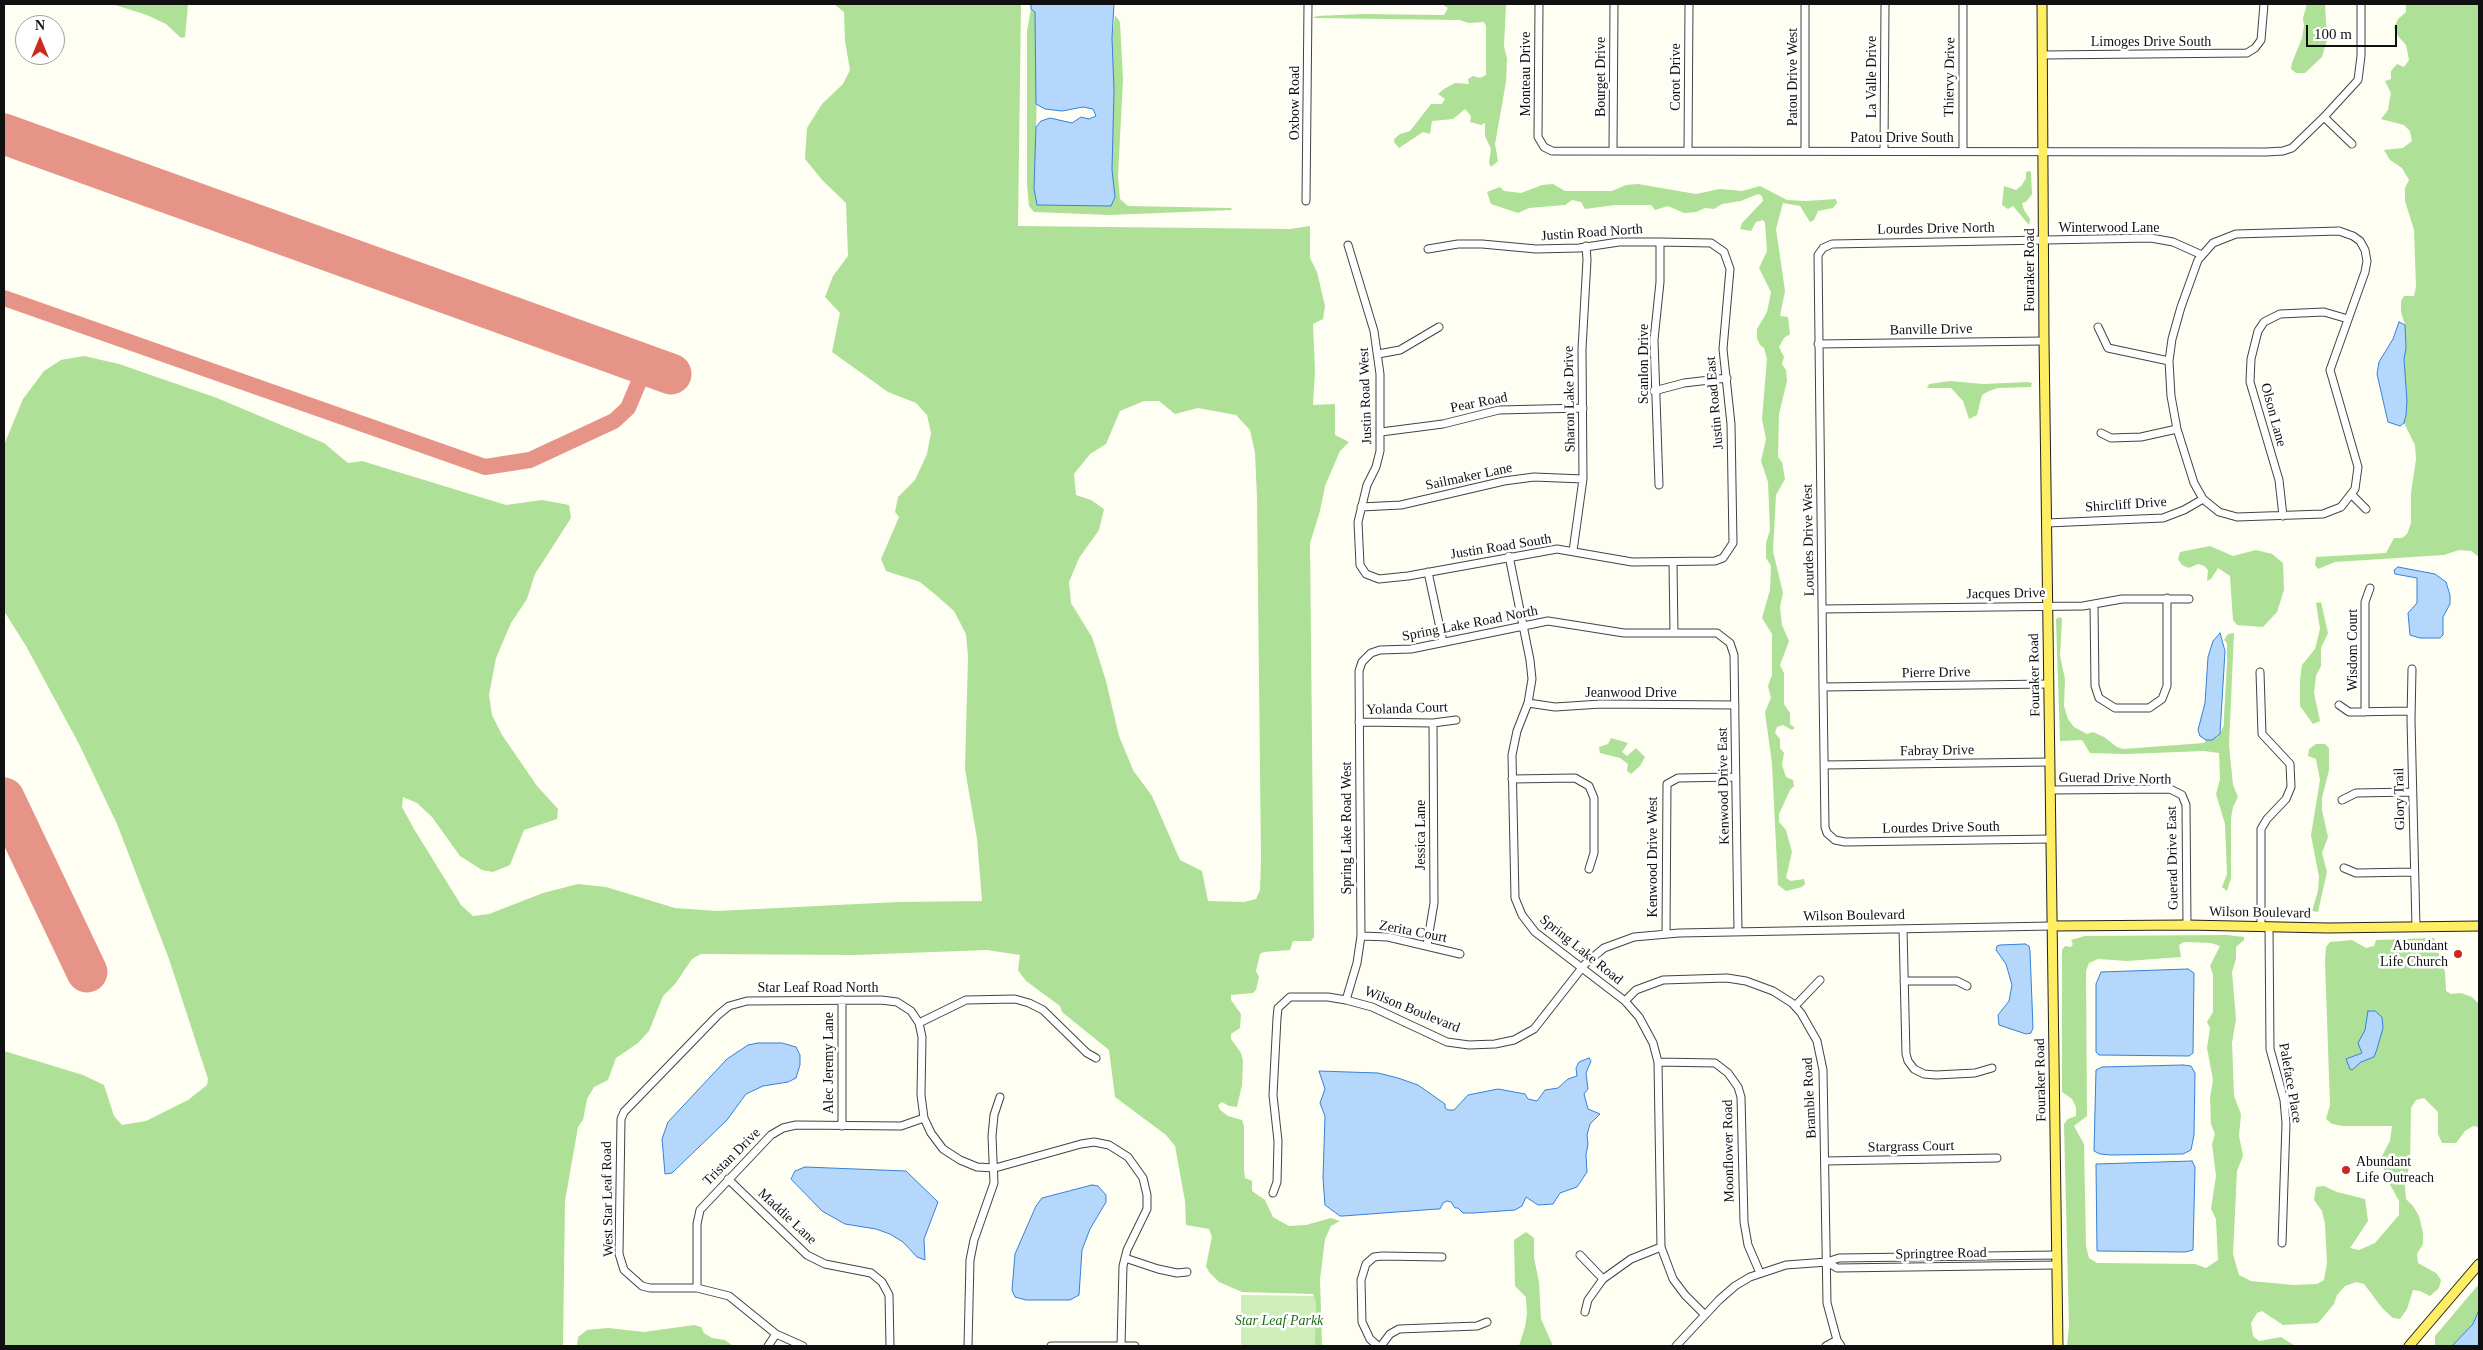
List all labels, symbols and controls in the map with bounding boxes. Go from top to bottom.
north arrow [15,15,65,65]
scale bar [2308,15,2399,47]
text: N [35,18,45,33]
text: 100 m [2314,26,2352,42]
street label: Patou Drive West [1785,28,1801,126]
street label: Monteau Drive [1518,31,1534,117]
street label: Limoges Drive South [2091,34,2211,50]
street label: La Valle Drive [1864,36,1880,118]
street label: Bourget Drive [1593,37,1609,117]
street label: Thiervy Drive [1941,37,1959,117]
street label: Corot Drive [1668,43,1684,111]
street label: Oxbow Road [1287,66,1303,140]
street label: Patou Drive South [1850,130,1954,146]
street label: Lourdes Drive North [1877,220,1995,238]
street label: Winterwood Lane [2059,220,2159,236]
street label: Justin Road North [1541,221,1643,245]
street label: Fouraker Road [2022,228,2038,312]
street label: Banville Drive [1889,321,1973,339]
street label: Scanlon Drive [1636,324,1652,404]
street label: Sharon Lake Drive [1561,346,1579,452]
street label: Justin Road West [1356,347,1376,445]
street label: Justin Road East [1703,356,1727,450]
street label: Olson Lane [2256,381,2290,449]
street label: Pear Road [1449,389,1509,417]
street label: Sailmaker Lane [1424,460,1514,494]
street label: Lourdes Drive West [1800,484,1818,596]
street label: Shircliff Drive [2085,494,2167,516]
street label: Justin Road South [1449,531,1553,563]
street label: Jacques Drive [1966,585,2046,603]
street label: Spring Lake Road North [1401,603,1539,645]
street label: Wisdom Court [2345,609,2361,691]
street label: Fouraker Road [2026,633,2044,717]
street label: Pierre Drive [1901,664,1971,682]
street label: Jeanwood Drive [1585,685,1677,701]
street label: Yolanda Court [1366,699,1448,719]
street label: Kenwood Drive East [1715,727,1733,845]
street label: Fabray Drive [1900,742,1974,760]
street label: Spring Lake Road West [1339,761,1355,895]
street label: Glory Trail [2391,767,2409,831]
street label: Guerad Drive North [2058,770,2172,788]
street label: Kenwood Drive West [1645,797,1661,917]
street label: Jessica Lane [1413,800,1429,870]
street label: Guerad Drive East [2164,806,2182,910]
street label: Lourdes Drive South [1882,819,2000,837]
street label: Wilson Boulevard [2209,904,2311,922]
street label: Wilson Boulevard [1803,907,1905,925]
street label: Spring Lake Road [1536,911,1626,989]
street label: Zerita Court [1378,917,1448,947]
place label: Abundant Life Church [2380,938,2448,970]
marker: Abundant Life Church [2452,948,2464,960]
street label: Star Leaf Road North [758,980,878,996]
street label: Wilson Boulevard [1362,983,1462,1037]
street label: Alec Jeremy Lane [821,1012,837,1114]
street label: Fouraker Road [2032,1038,2050,1122]
street label: Paleface Place [2275,1042,2305,1124]
street label: Bramble Road [1799,1057,1821,1139]
street label: Moonflower Road [1720,1099,1738,1203]
street label: Tristan Drive [700,1125,764,1189]
street label: Stargrass Court [1868,1138,1954,1156]
street label: West Star Leaf Road [599,1141,617,1257]
place label: Abundant Life Outreach [2356,1154,2434,1186]
marker: Abundant Life Outreach [2340,1164,2352,1176]
street label: Maddie Lane [754,1186,820,1248]
street label: Springtree Road [1895,1245,1987,1263]
park label: Star Leaf Parkk [1235,1313,1323,1329]

